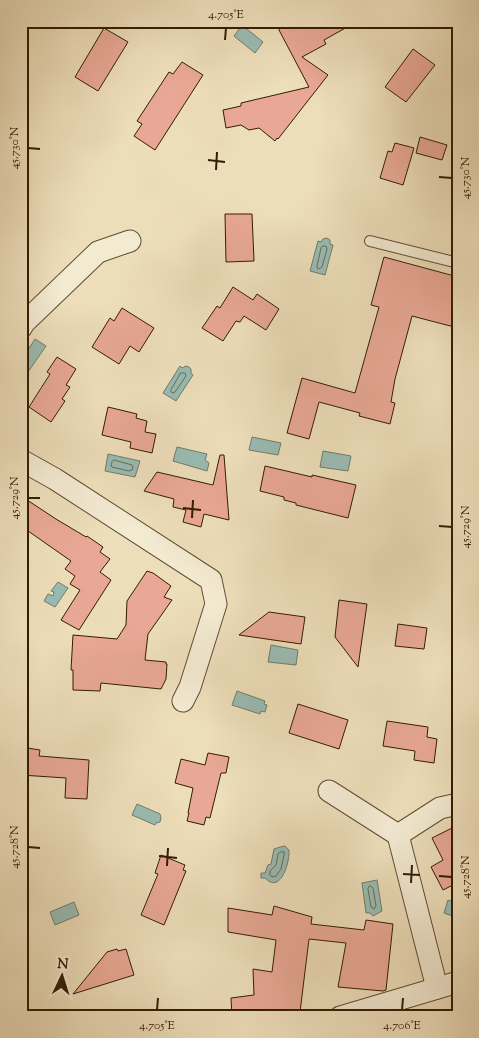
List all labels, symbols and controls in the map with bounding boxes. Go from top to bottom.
text: 4.705°E [208,6,245,24]
text: 45.730°N [6,126,24,169]
text: 45.730°N [457,156,475,199]
text: 45.729°N [6,476,24,519]
text: 45.729°N [457,505,475,548]
text: 45.728°N [6,825,24,869]
text: 45.728°N [457,855,475,899]
north arrow [38,950,88,1000]
text: N [56,955,69,975]
text: 4.705°E [139,1017,176,1035]
text: 4.706°E [383,1017,422,1035]

